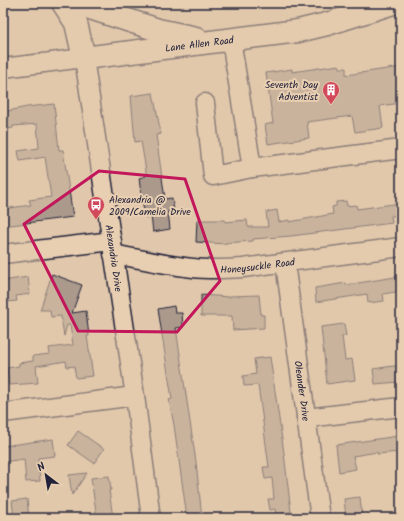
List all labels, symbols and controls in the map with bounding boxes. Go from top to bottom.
street label: Lane Allen Road [164,32,236,57]
place label: Seventh Day Adventist [265,77,318,105]
building icon: Seventh Day Adventist [321,80,341,105]
place label: Alexandria @ 2009/Camelia Drive [109,192,191,220]
bus stop icon: Alexandria @ 2009/Camelia Drive [86,195,106,220]
street label: Alexandria Drive [100,224,126,293]
street label: Honeysuckle Road [220,254,297,278]
street label: Oleander Drive [289,360,314,423]
north arrow [26,455,66,495]
text: N [34,458,49,477]

